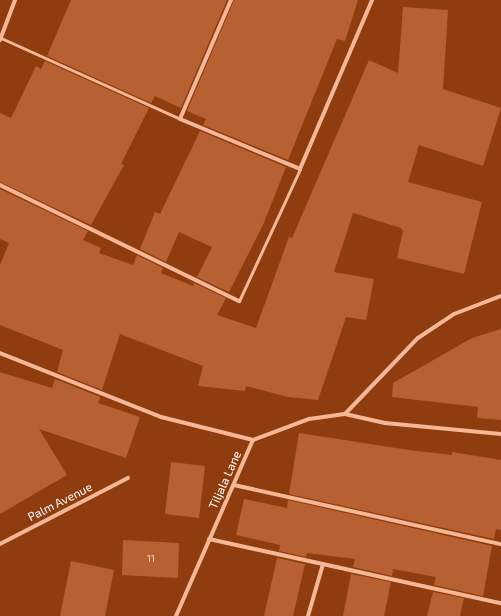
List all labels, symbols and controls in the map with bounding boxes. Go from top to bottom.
street label: Tiljala Lane [206,449,244,511]
street label: Palm Avenue [25,480,95,524]
house number: 11 [147,553,155,565]

